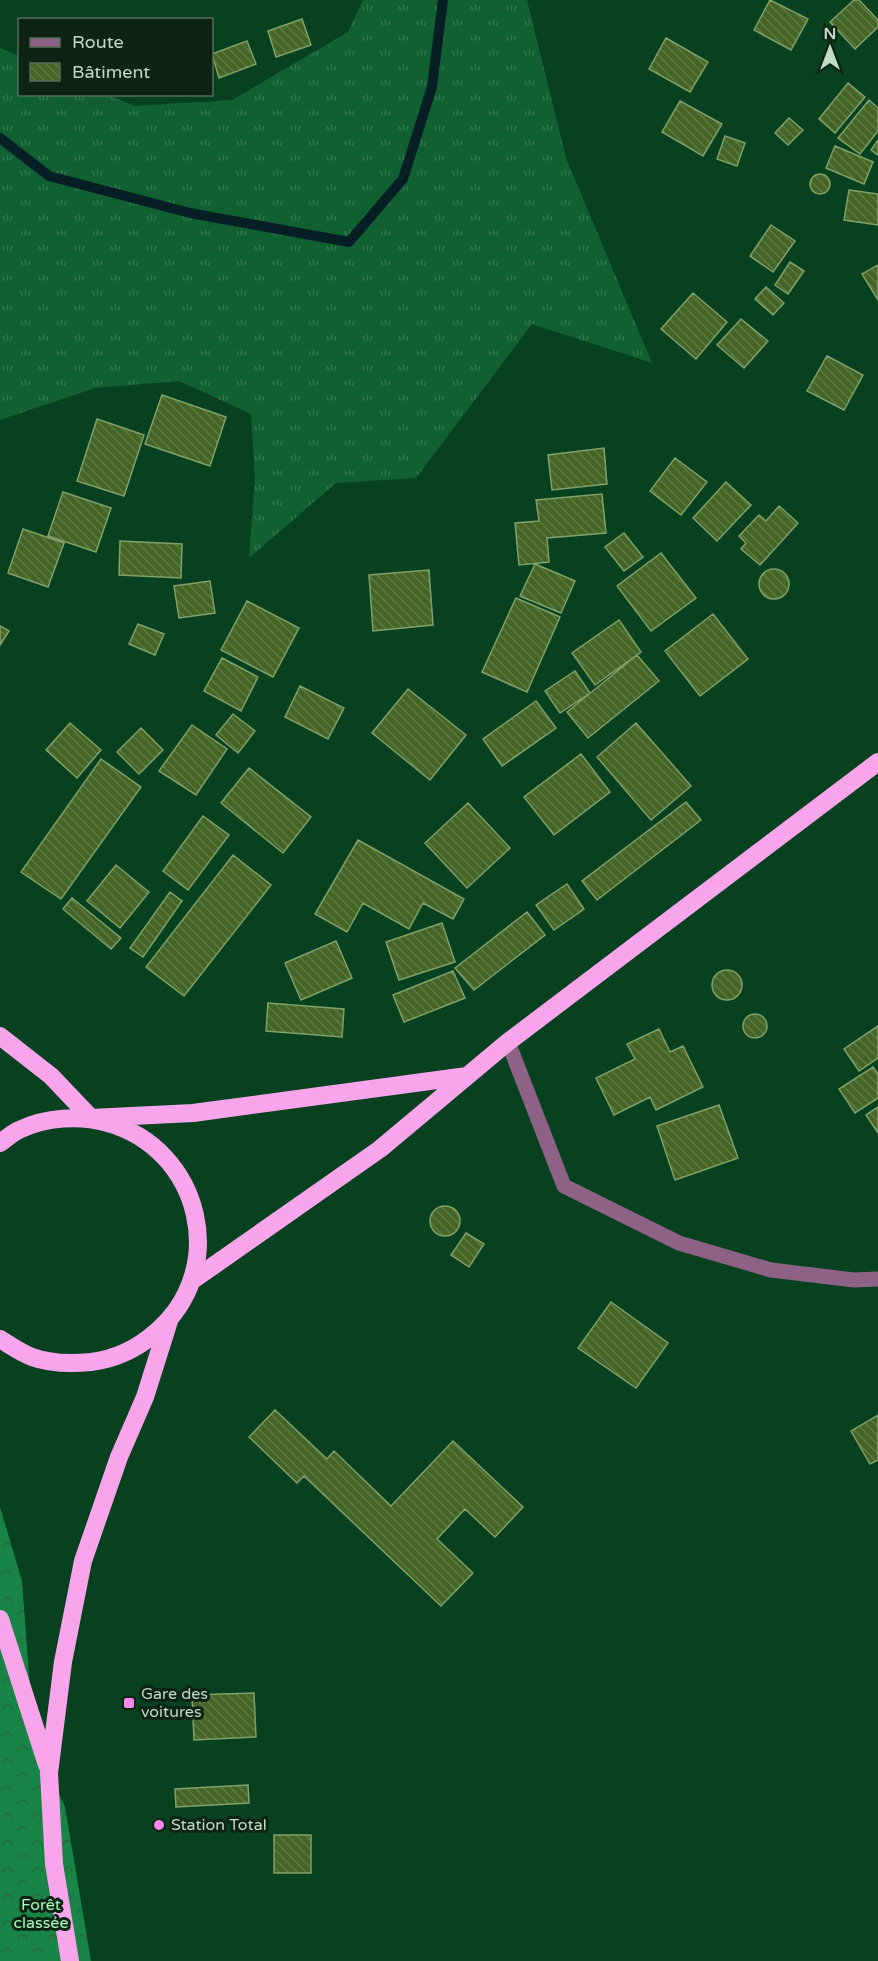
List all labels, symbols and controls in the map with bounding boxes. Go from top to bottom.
legend [18,18,213,96]
north arrow [800,18,860,78]
text: N [824,24,836,44]
text: Route [72,31,124,53]
text: Bâtiment [72,61,150,83]
place label: Gare des voitures [141,1684,208,1722]
marker: Gare des voitures [122,1696,136,1710]
place label: Station Total [171,1815,267,1835]
marker: Station Total [152,1818,166,1832]
park label: Forêt classée [14,1895,68,1933]

